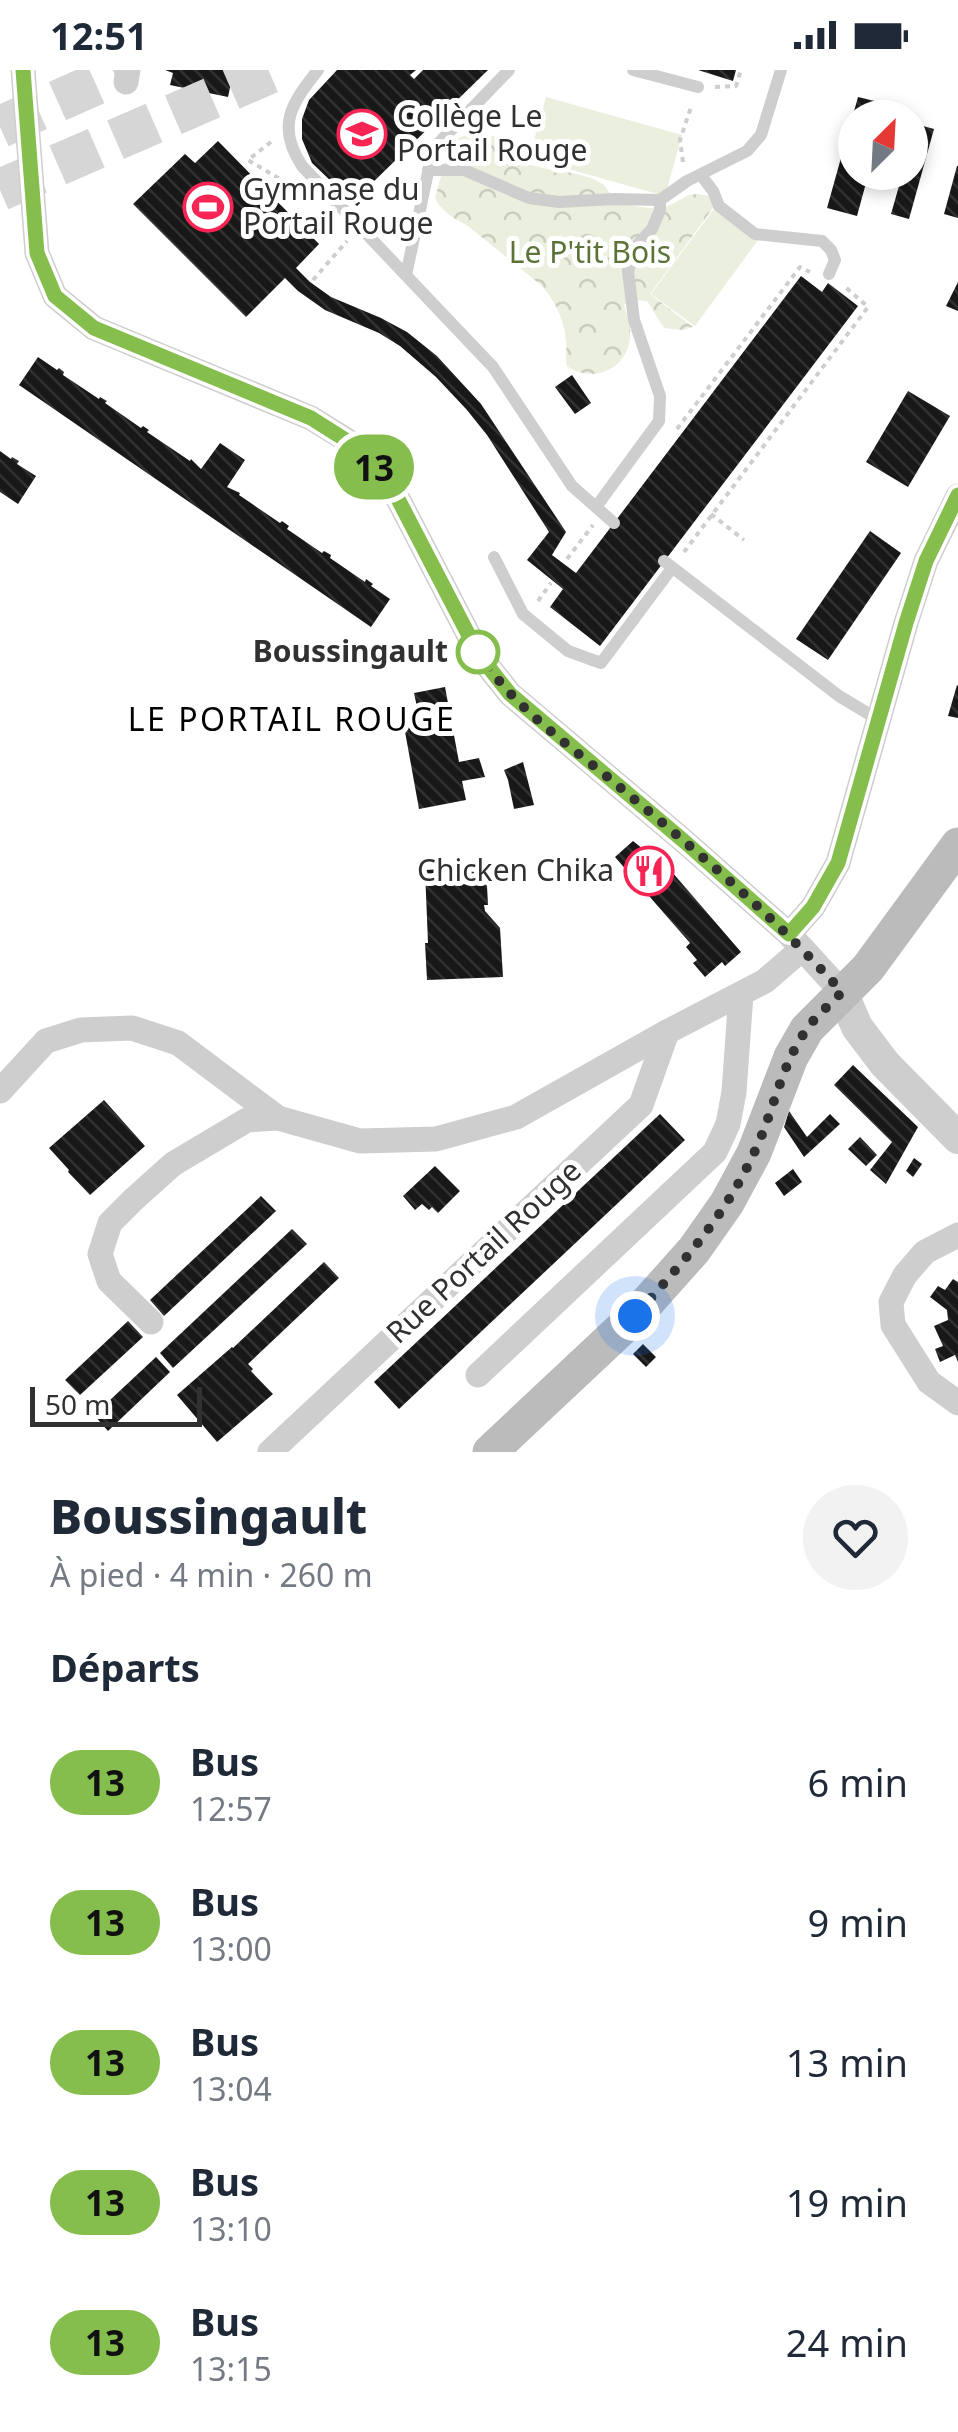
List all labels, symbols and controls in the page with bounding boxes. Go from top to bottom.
text: 12:51 [50,9,148,61]
place label: Collège Le Portail Rouge [397,95,587,170]
north arrow [838,100,928,190]
map controls [838,100,928,190]
school or university icon: Collège Le Portail Rouge [336,108,388,160]
place label: Gymnase du Portail Rouge [243,168,433,243]
sports icon: Gymnase du Portail Rouge [182,181,234,233]
park label: Le P'tit Bois [509,231,671,272]
line badge: 13 [329,434,419,500]
text: 13 [354,444,394,491]
place label: Boussingault [253,630,448,671]
marker: Boussingault [457,631,499,673]
district label: LE PORTAIL ROUGE [128,697,456,740]
restaurant icon: Chicken Chika [623,845,675,897]
place label: Chicken Chika [417,849,614,890]
street label: Rue Portail Rouge [377,1150,589,1352]
your location [610,1291,660,1341]
scale bar [30,1382,202,1426]
text: 50 m [45,1385,111,1423]
text: Boussingault [50,1483,367,1548]
button: heart [803,1485,908,1590]
text: À pied · 4 min · 260 m [50,1553,373,1596]
text: Départs [50,1641,200,1693]
text: Bus [190,1735,259,1787]
text: 6 min [808,1756,908,1808]
text: 13 [85,1759,125,1806]
text: 12:57 [190,1787,272,1830]
text: Bus [190,1875,259,1927]
text: 9 min [808,1896,908,1948]
text: 13 [85,1899,125,1946]
text: 13:00 [190,1927,272,1970]
text: Bus [190,2015,259,2067]
text: 13 min [786,2036,908,2088]
text: 13 [85,2039,125,2086]
text: 13:04 [190,2067,272,2110]
text: Bus [190,2155,259,2207]
text: 19 min [786,2176,908,2228]
text: 13 [85,2179,125,2226]
text: 13:10 [190,2207,272,2250]
text: Bus [190,2295,259,2347]
text: 24 min [786,2316,908,2368]
text: 13 [85,2319,125,2366]
text: 13:15 [190,2347,272,2390]

